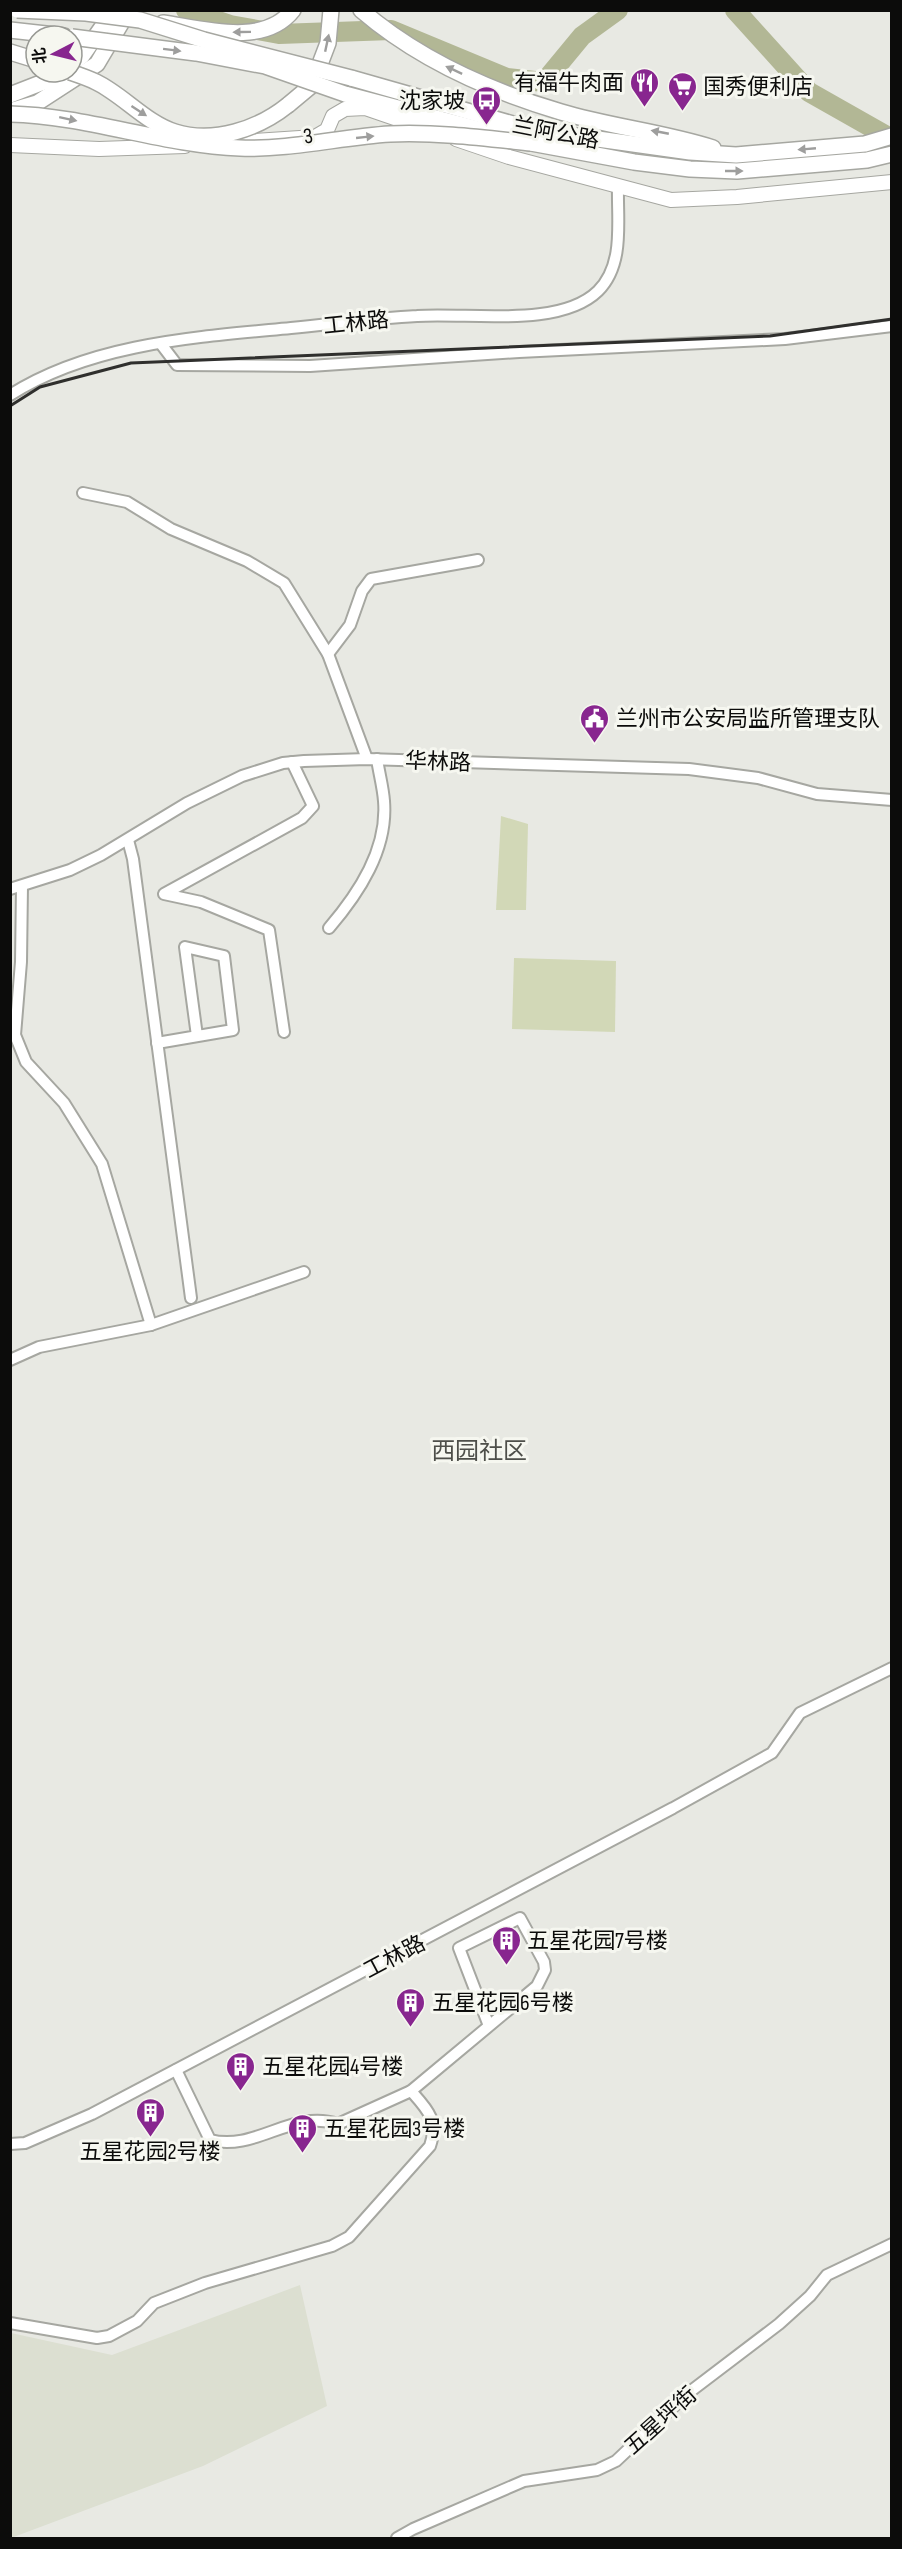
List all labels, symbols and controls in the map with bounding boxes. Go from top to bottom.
north arrow [24,24,84,84]
one-way arrow [233,27,252,36]
one-way arrow [322,34,332,53]
one-way arrow [162,45,181,54]
text: 北 [30,47,51,65]
one-way arrow [445,65,462,74]
restaurant icon: 有福牛肉面 [629,66,661,108]
place label: 有福牛肉面 [514,70,624,97]
supermarket icon: 国秀便利店 [666,70,698,112]
place label: 国秀便利店 [703,74,813,101]
bus stop icon: 沈家坡 [470,84,502,126]
place label: 沈家坡 [399,88,465,115]
one-way arrow [131,105,147,116]
street label: 兰阿公路 [510,112,601,155]
one-way arrow [59,115,78,125]
street label: 3 [301,122,315,151]
one-way arrow [650,127,669,136]
one-way arrow [356,132,375,142]
one-way arrow [797,144,816,154]
one-way arrow [725,166,744,176]
street label: 工林路 [322,307,390,340]
public building icon: 兰州市公安局监所管理支队 [579,702,611,744]
place label: 兰州市公安局监所管理支队 [616,706,880,733]
street label: 华林路 [404,748,471,777]
district label: 西园社区 [431,1437,527,1466]
building icon: 五星花园7号楼 [490,1924,522,1966]
place label: 五星花园7号楼 [527,1928,668,1955]
street label: 工林路 [359,1930,430,1985]
building icon: 五星花园6号楼 [395,1986,427,2028]
place label: 五星花园6号楼 [432,1990,574,2017]
building icon: 五星花园4号楼 [225,2050,257,2092]
place label: 五星花园4号楼 [262,2054,403,2081]
building icon: 五星花园2号楼 [134,2096,166,2138]
building icon: 五星花园3号楼 [287,2112,319,2154]
place label: 五星花园3号楼 [324,2116,465,2143]
place label: 五星花园2号楼 [79,2139,221,2166]
street label: 五星坪街 [619,2382,703,2461]

